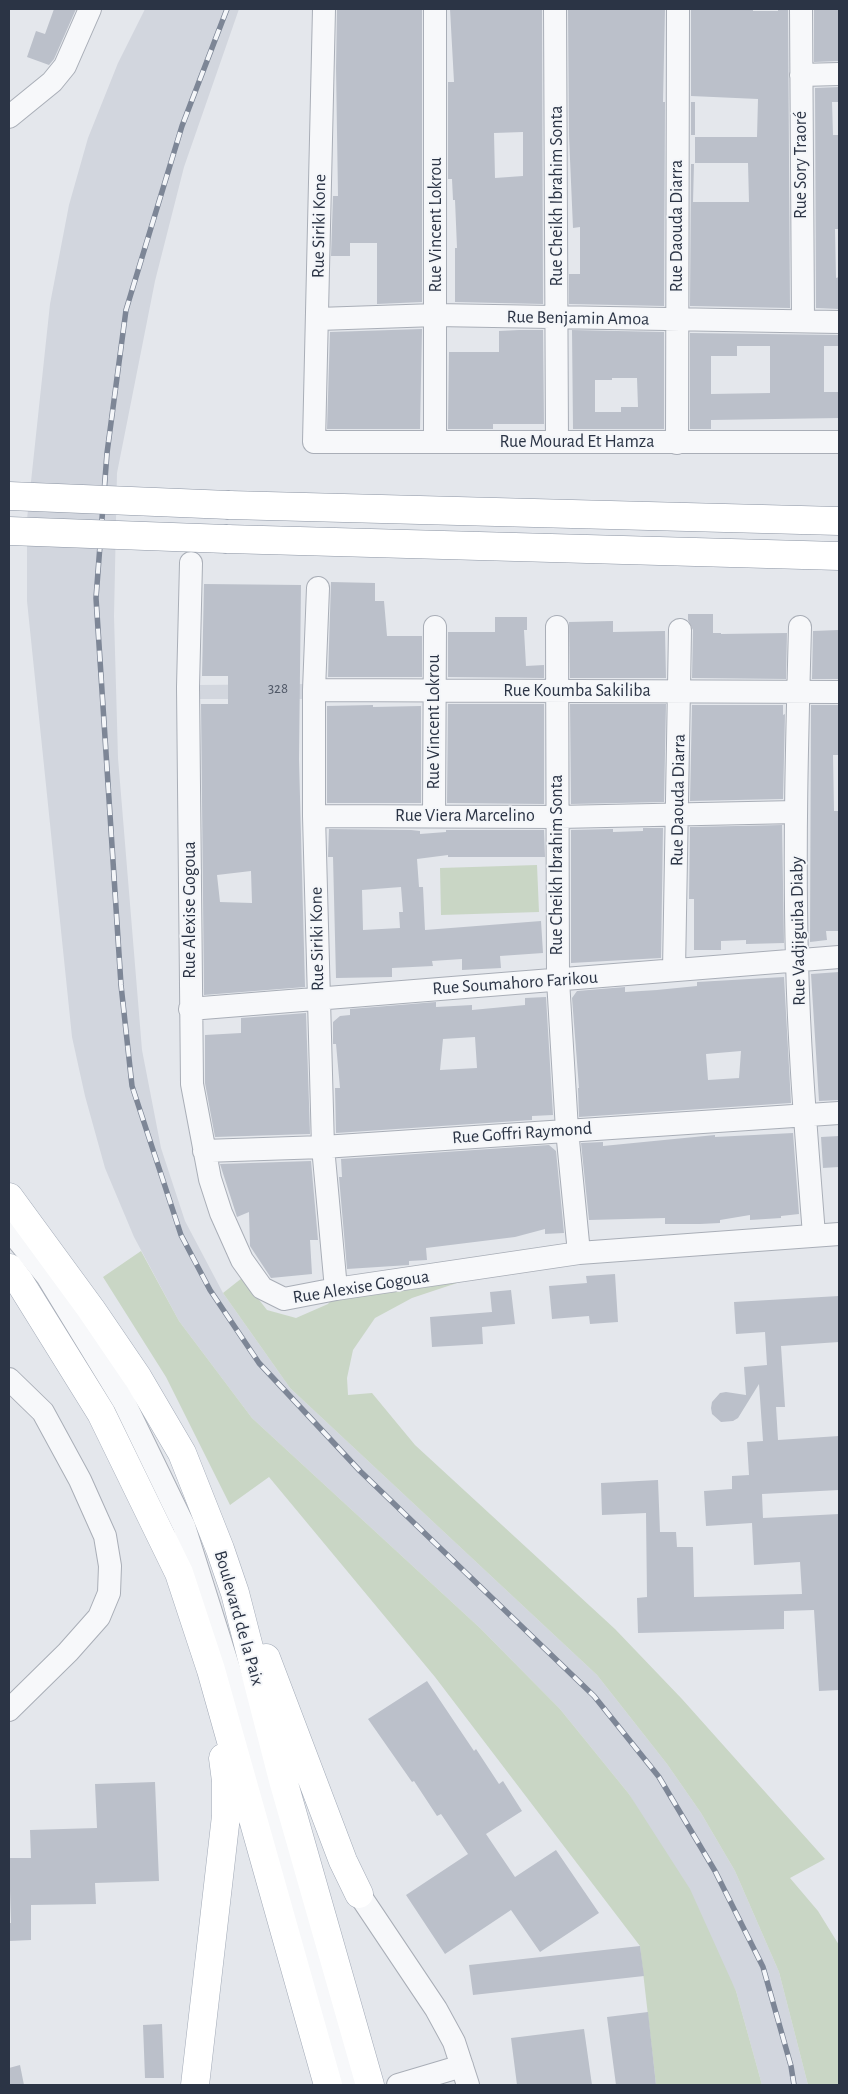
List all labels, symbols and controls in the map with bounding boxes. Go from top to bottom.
street label: Rue Cheikh Ibrahim Sonta [546,105,568,287]
street label: Rue Sory Traoré [790,111,812,219]
street label: Rue Vincent Lokrou [425,157,447,293]
street label: Rue Daouda Diarra [666,160,688,292]
street label: Rue Siriki Kone [307,174,331,278]
street label: Rue Benjamin Amoa [506,306,650,330]
street label: Rue Mourad Et Hamza [499,431,655,453]
street label: Rue Vincent Lokrou [423,654,445,790]
house number: 328 [268,679,288,697]
street label: Rue Koumba Sakiliba [503,680,651,702]
street label: Rue Daouda Diarra [666,734,690,866]
street label: Rue Cheikh Ibrahim Sonta [546,774,568,956]
street label: Rue Viera Marcelino [395,805,535,827]
street label: Rue Alexise Gogoua [179,841,201,979]
street label: Rue Vadjiguiba Diaby [786,856,810,1006]
street label: Rue Siriki Kone [305,887,329,991]
street label: Rue Soumahoro Farikou [431,966,599,1000]
street label: Rue Goffri Raymond [451,1117,593,1149]
street label: Rue Alexise Gogoua [291,1266,431,1308]
street label: Boulevard de la Paix [209,1548,269,1688]

